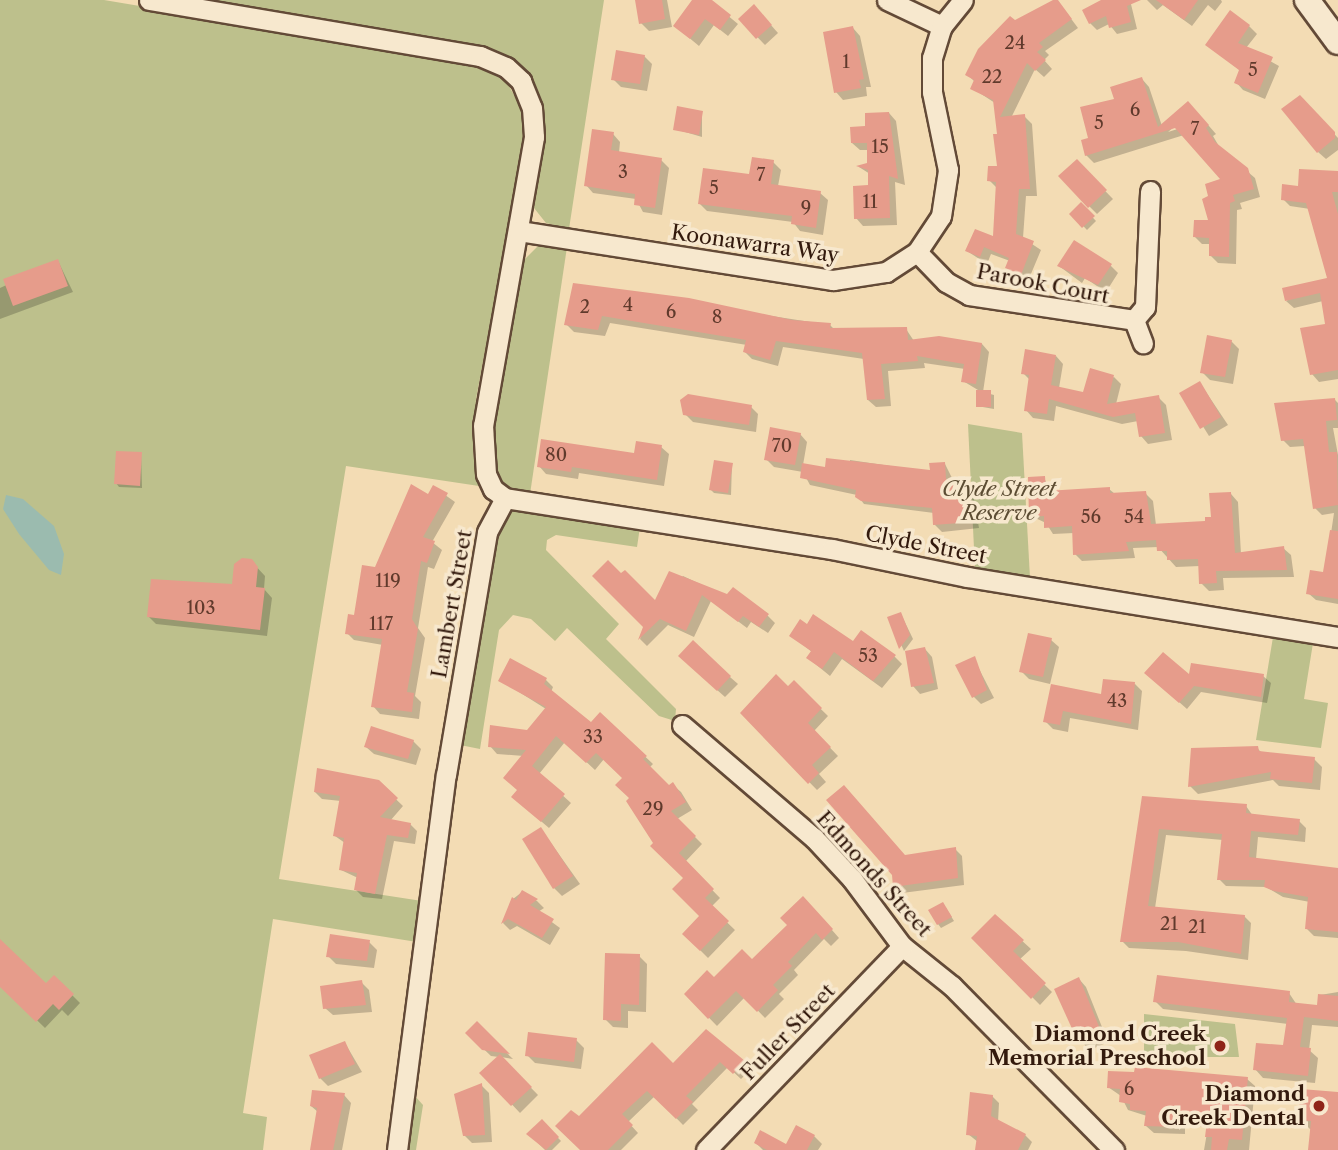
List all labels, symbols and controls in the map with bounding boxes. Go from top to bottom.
house number: 24 [1005,32,1025,54]
house number: 1 [842,51,850,73]
house number: 5 [1248,59,1258,81]
house number: 22 [982,66,1002,88]
house number: 6 [1130,99,1140,121]
house number: 5 [1094,112,1104,134]
house number: 7 [1191,118,1199,140]
house number: 15 [871,136,889,158]
house number: 3 [618,161,628,183]
house number: 7 [757,164,765,186]
house number: 5 [709,177,719,199]
house number: 11 [862,191,878,213]
house number: 9 [801,197,811,219]
street label: Koonawarra Way [669,220,841,268]
street label: Parook Court [974,259,1112,309]
house number: 4 [623,294,633,316]
house number: 2 [580,296,590,318]
house number: 6 [666,301,676,323]
house number: 8 [712,306,722,328]
house number: 70 [772,435,792,457]
house number: 80 [545,444,567,466]
park label: Clyde Street Reserve [942,476,1056,526]
house number: 56 [1081,506,1101,528]
house number: 54 [1124,506,1144,528]
street label: Clyde Street [863,521,989,569]
street label: Lambert Street [427,528,477,680]
house number: 119 [375,570,401,592]
house number: 103 [187,597,215,619]
house number: 117 [369,613,393,635]
house number: 53 [858,645,878,667]
house number: 43 [1107,690,1127,712]
house number: 33 [583,726,603,748]
house number: 29 [643,798,663,820]
street label: Edmonds Street [811,806,937,942]
house number: 21 [1160,913,1178,935]
house number: 21 [1188,916,1206,938]
street label: Fuller Street [736,978,840,1086]
place label: Diamond Creek Memorial Preschool [988,1021,1206,1071]
marker: Diamond Creek Memorial Preschool [1212,1038,1228,1054]
house number: 6 [1124,1078,1134,1100]
place label: Diamond Creek Dental [1161,1081,1305,1131]
marker: Diamond Creek Dental [1311,1098,1327,1114]

